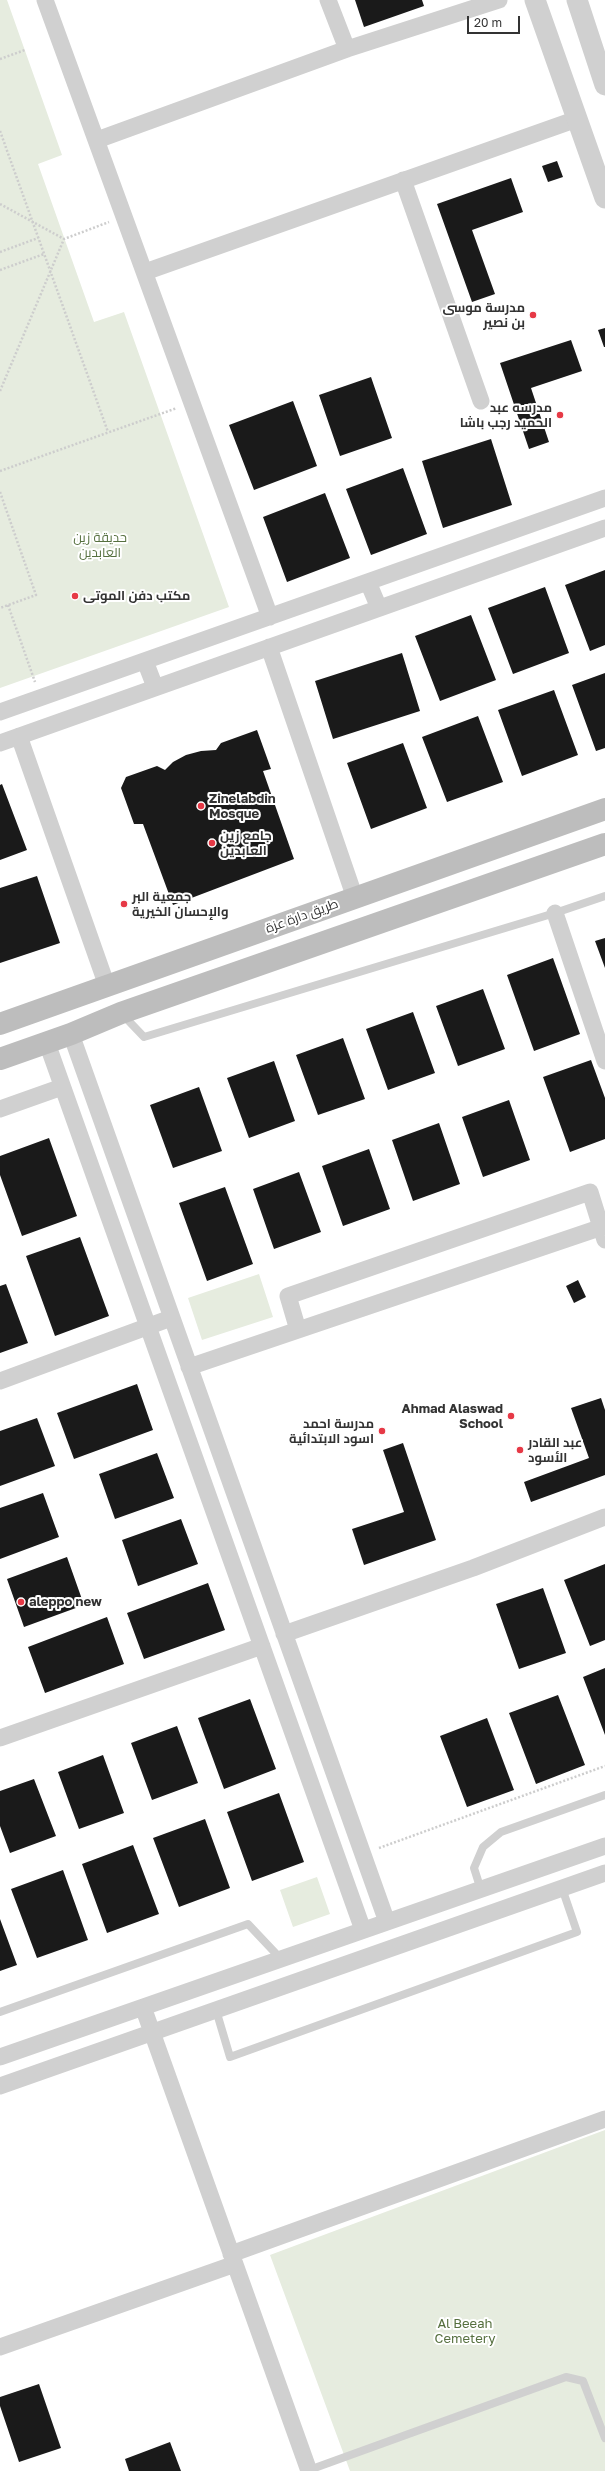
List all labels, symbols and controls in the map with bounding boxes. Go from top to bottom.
scale bar [469,8,522,34]
text: 20 m [474,15,502,30]
place label: مدرسة موسى بن نصير [442,300,525,331]
marker: مدرسة موسى بن نصير [528,310,538,320]
place label: مدرسه عبد الحميد رجب باشا [460,400,552,431]
marker: مدرسه عبد الحميد رجب باشا [555,410,565,420]
park label: حديقة زين العابدين [73,530,127,561]
place label: مكتب دفن الموتى [83,588,190,604]
marker: مكتب دفن الموتى [70,591,80,601]
place label: Zinelabdin Mosque [209,791,276,822]
marker: Zinelabdin Mosque [196,801,206,811]
place label: جامع زين العابدين [220,828,272,859]
marker: جامع زين العابدين [207,838,217,848]
place label: جمعية البر والإحسان الخيرية [132,889,229,920]
street label: طريق دارة عزة [264,896,340,936]
marker: جمعية البر والإحسان الخيرية [119,899,129,909]
place label: Ahmad Alaswad School [402,1401,503,1432]
marker: Ahmad Alaswad School [506,1411,516,1421]
place label: مدرسة احمد اسود الابتدائية [289,1416,374,1447]
marker: مدرسة احمد اسود الابتدائية [377,1426,387,1436]
place label: عبد القادر الأسود [528,1435,582,1466]
marker: عبد القادر الأسود [515,1445,525,1455]
place label: aleppo new [29,1594,102,1610]
marker: aleppo new [16,1597,26,1607]
park label: Al Beeah Cemetery [435,2316,495,2347]

